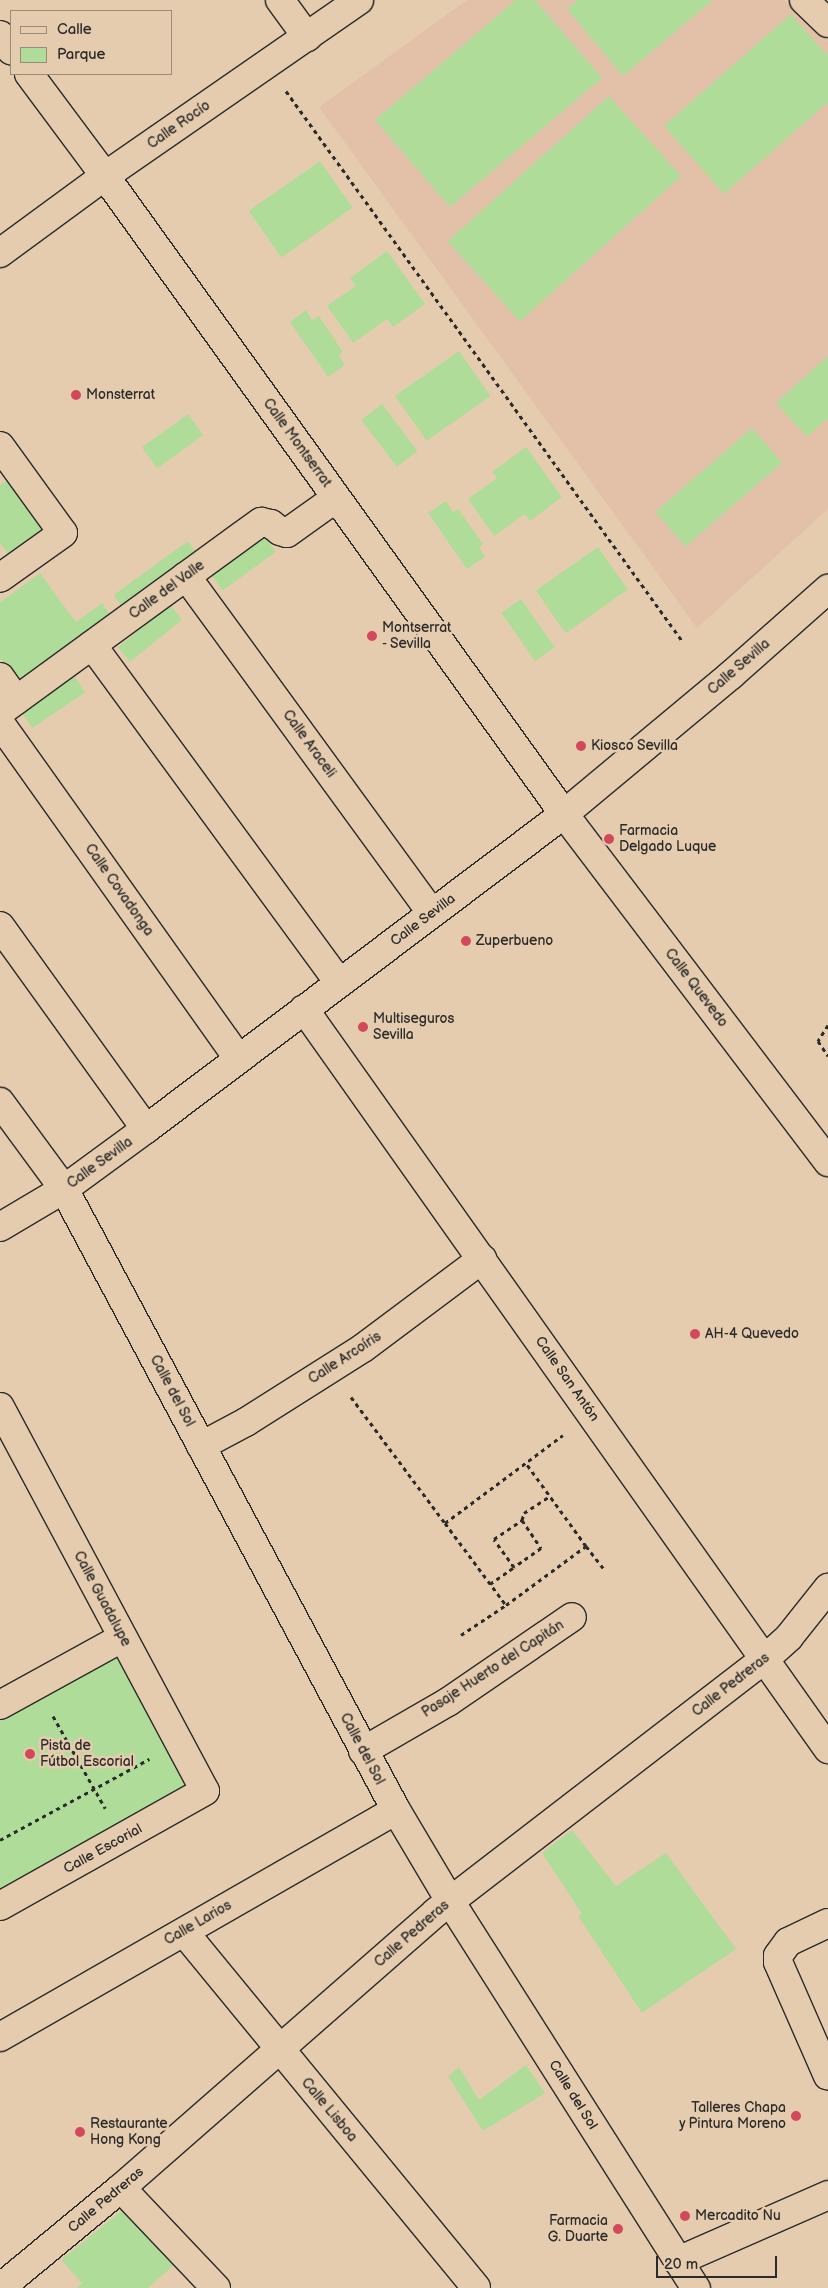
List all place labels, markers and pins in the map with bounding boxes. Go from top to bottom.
place label: Monsterrat [86,387,155,403]
marker: Monsterrat [70,389,82,401]
place label: Montserrat - Sevilla [382,620,451,652]
marker: Montserrat - Sevilla [366,630,378,642]
place label: Kiosco Sevilla [591,738,678,754]
marker: Kiosco Sevilla [575,740,587,752]
place label: Farmacia Delgado Luque [619,823,716,856]
marker: Farmacia Delgado Luque [603,833,615,845]
place label: Zuperbueno [476,933,553,949]
marker: Zuperbueno [460,935,472,947]
place label: Multiseguros Sevilla [373,1011,454,1044]
marker: Multiseguros Sevilla [357,1021,369,1033]
place label: AH-4 Quevedo [705,1326,799,1342]
marker: AH-4 Quevedo [689,1328,701,1340]
place label: Pista de Fútbol Escorial [40,1738,134,1770]
marker: Pista de Fútbol Escorial [24,1748,36,1760]
place label: Talleres Chapa y Pintura Moreno [678,2100,786,2132]
marker: Talleres Chapa y Pintura Moreno [790,2110,802,2122]
place label: Restaurante Hong Kong [90,2116,168,2148]
marker: Restaurante Hong Kong [74,2126,86,2138]
place label: Mercadito Nu [695,2208,781,2224]
marker: Mercadito Nu [679,2210,691,2222]
place label: Farmacia G. Duarte [548,2213,608,2246]
marker: Farmacia G. Duarte [612,2223,624,2235]

